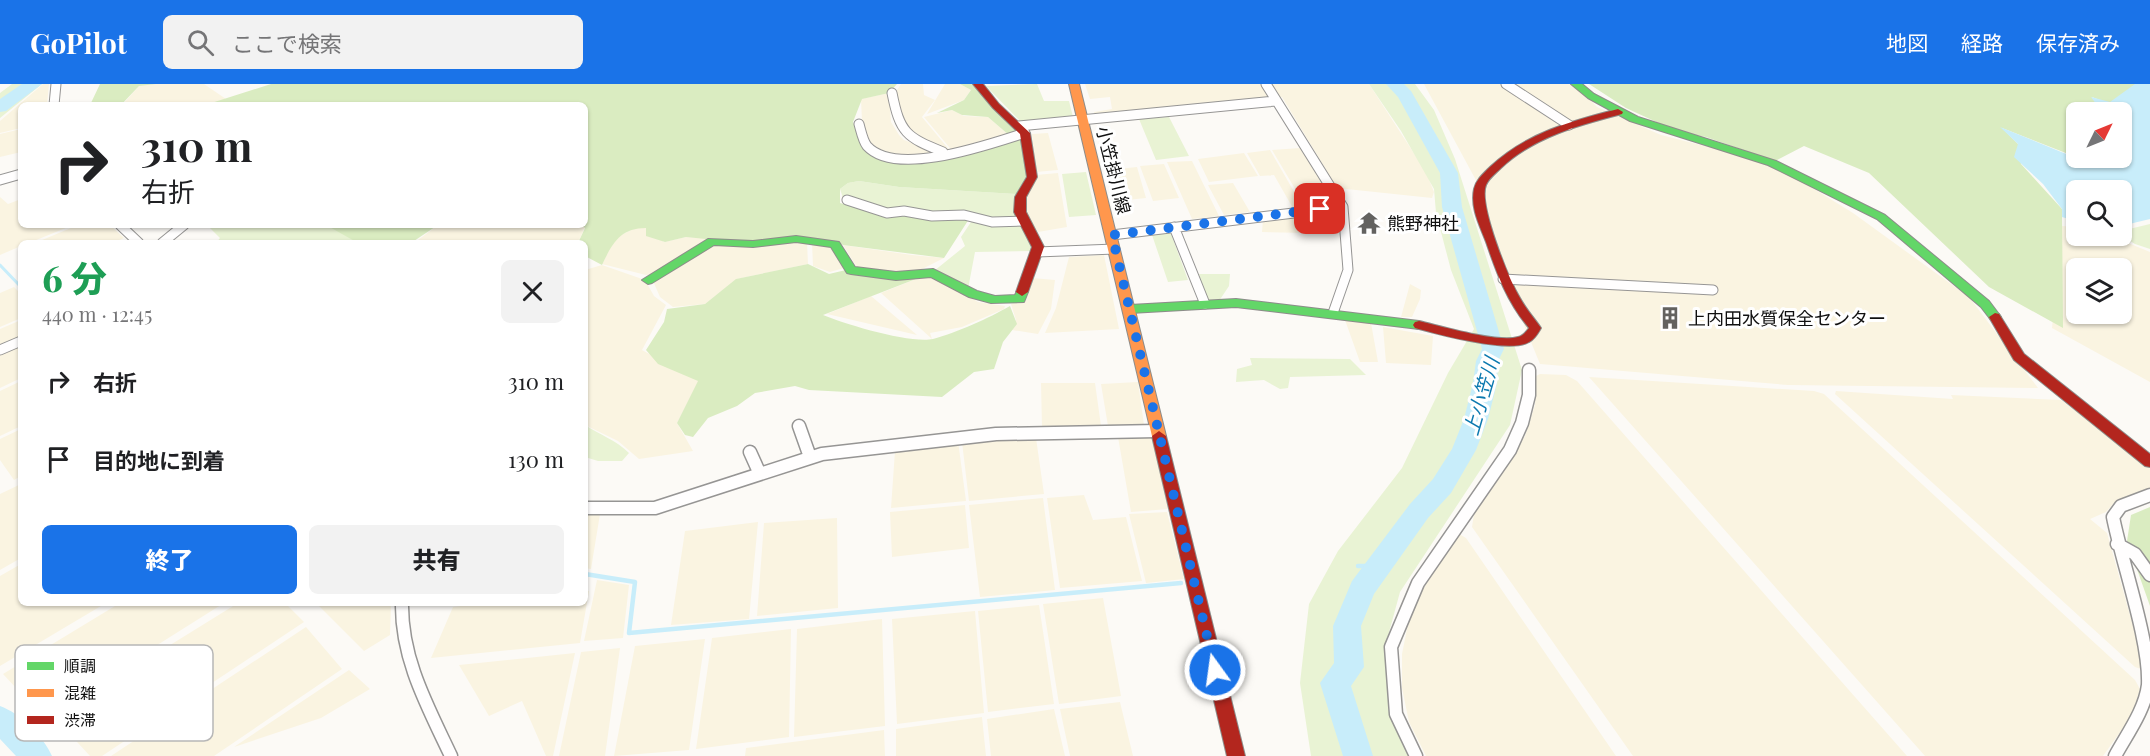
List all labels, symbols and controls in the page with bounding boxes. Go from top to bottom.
search box [163,15,583,69]
text: GoPilot [30,24,127,61]
icon: search [184,26,217,59]
text: ここで検索 [232,28,342,58]
text: 地図 [1886,28,1928,56]
text: 経路 [1961,28,2003,56]
text: 保存済み [2036,28,2120,56]
north arrow [2066,102,2132,168]
map controls [2066,102,2132,324]
text: 310 m [141,117,252,173]
street label: 小笠掛川線 [1091,123,1137,217]
icon: right [42,126,120,204]
text: 右折 [141,173,195,209]
button: search [2066,180,2132,246]
pin [1294,183,1345,234]
icon: arrive [1303,192,1336,225]
temple icon: 熊野神社 [1356,210,1382,236]
place label: 熊野神社 [1387,211,1459,235]
text: 6 分 [42,253,107,301]
button: layers [2066,258,2132,324]
button: close [501,260,564,323]
text: 440 m · 12:45 [42,300,152,327]
building icon: 上内田水質保全センター [1657,305,1683,331]
place label: 上内田水質保全センター [1688,306,1886,330]
water label: 上小笠川 [1456,352,1505,438]
icon: right [42,365,75,398]
text: 310 m [508,366,564,396]
text: 右折 [93,367,137,397]
icon: arrive [42,443,75,476]
text: 130 m [508,444,564,474]
text: 目的地に到着 [93,445,225,475]
button: 終了 [42,525,297,594]
button: 共有 [309,525,564,594]
position arrow [1183,638,1247,702]
legend [15,645,213,741]
text: 順調 [64,655,96,676]
text: 混雑 [64,682,96,703]
text: 渋滞 [64,709,96,730]

